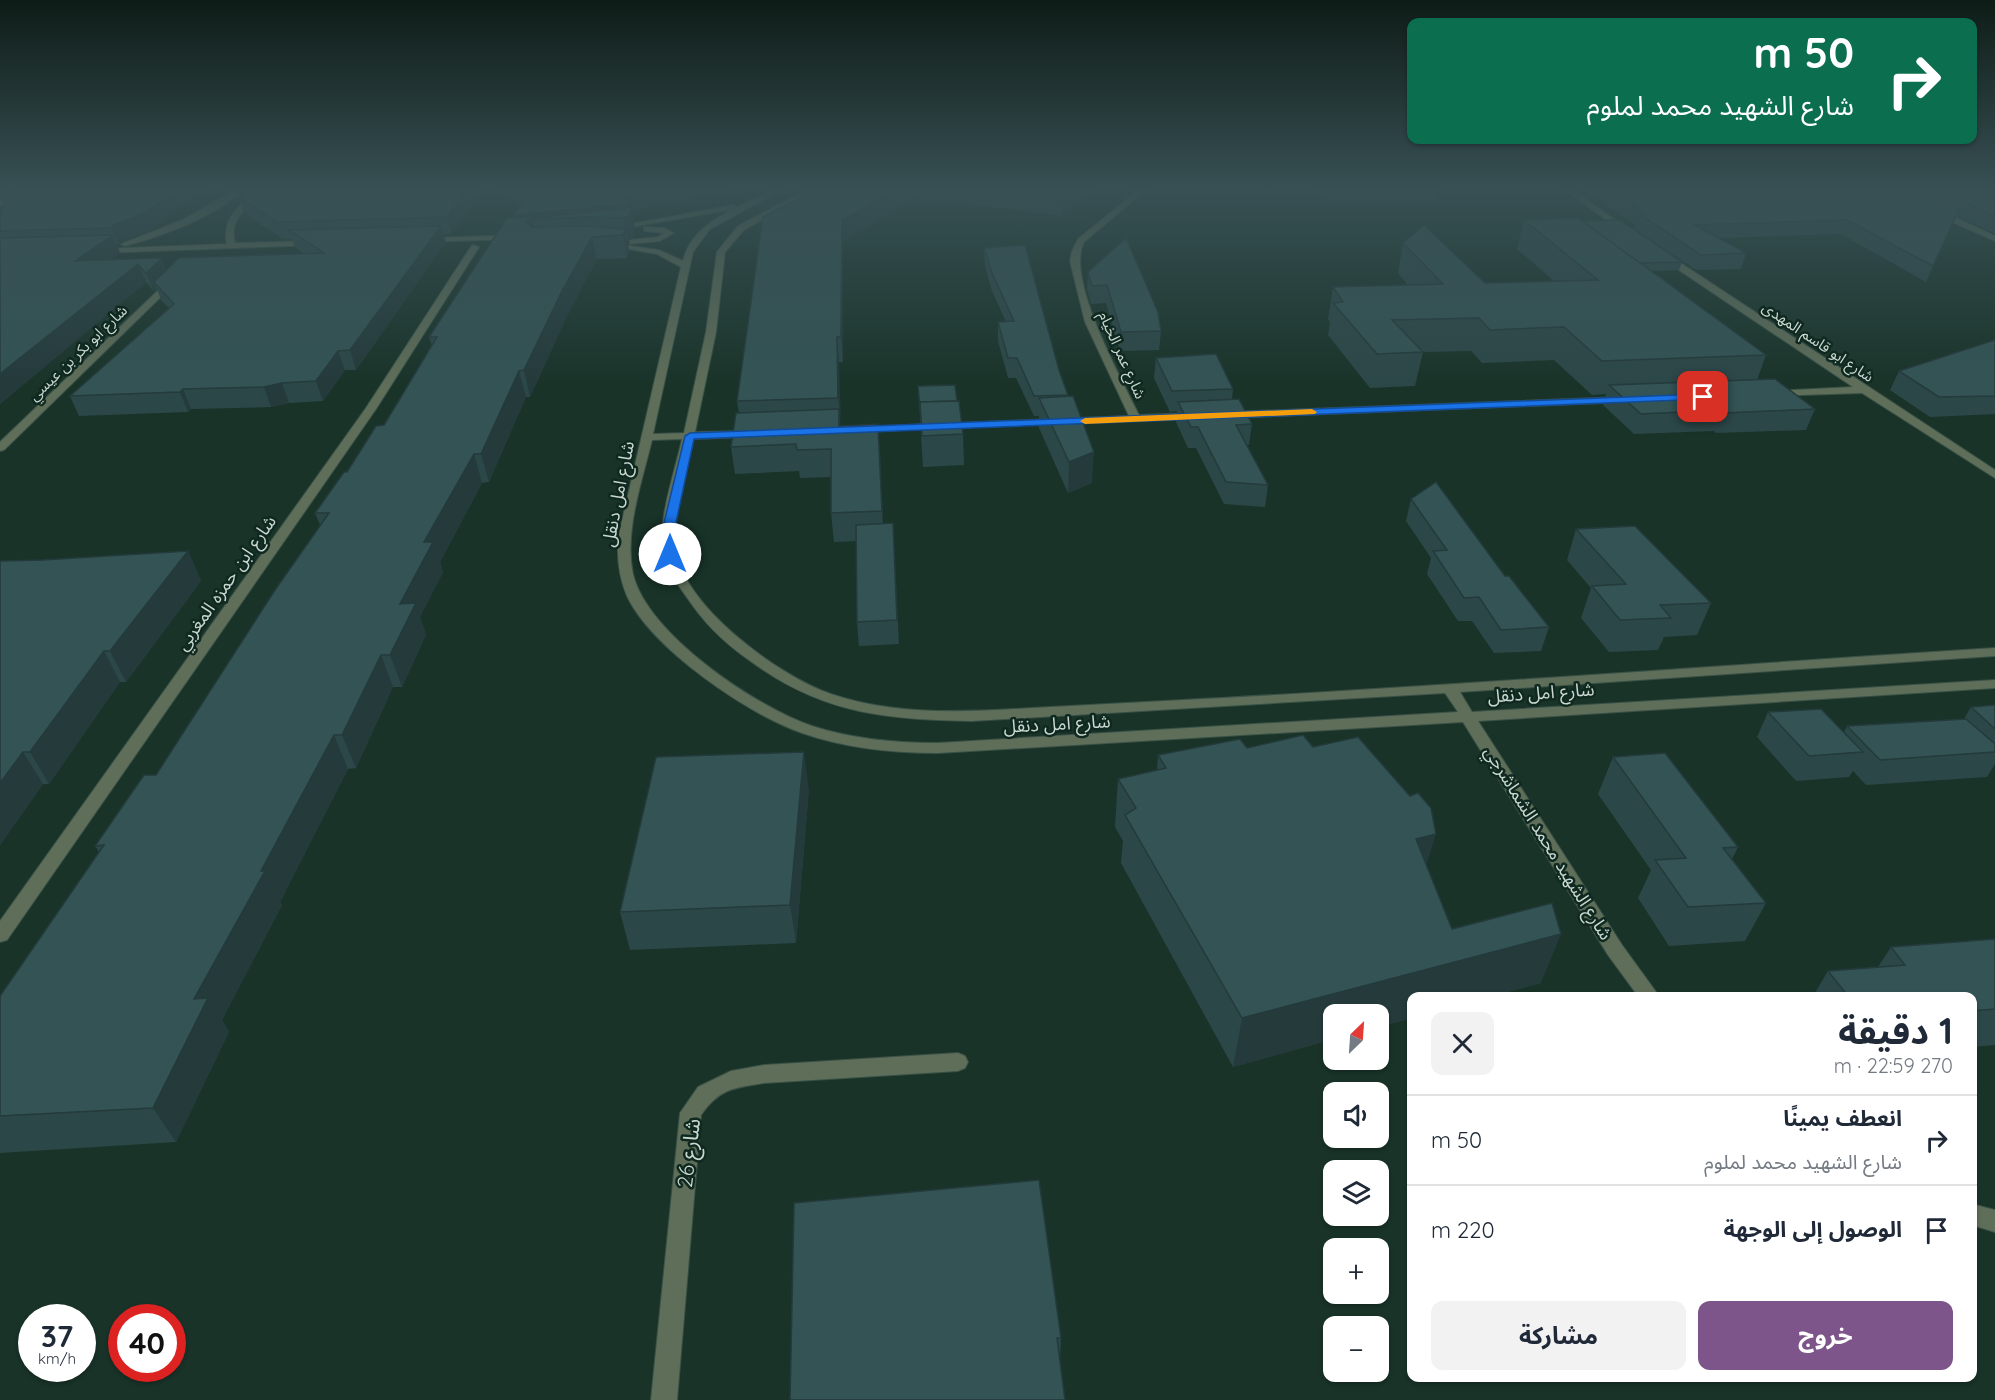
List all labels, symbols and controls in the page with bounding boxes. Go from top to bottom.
text: 50 m [1754,26,1854,79]
icon: right [1875,42,1953,120]
text: شارع الشهيد محمد لملوم [1587,88,1854,122]
street label: شارع ابو قاسم المهدى [1757,297,1878,389]
street label: شارع ابو بكر بن عيسي [24,301,133,407]
street label: شارع عمر الخيام [1092,308,1150,403]
pin [1677,371,1728,422]
icon: arrive [1686,380,1719,413]
street label: شارع امل دنقل [596,439,642,549]
street label: شارع ابن حمزه المغربي [170,510,283,657]
position arrow [638,522,702,586]
street label: شارع امل دنقل [1487,677,1595,711]
street label: شارع امل دنقل [1003,709,1111,741]
street label: شارع الشهيد محمد الشماشرجي [1477,741,1618,946]
north arrow [1323,1004,1389,1070]
map controls [1323,1004,1389,1382]
text: 1 دقيقة [1838,1008,1953,1053]
button: close [1431,1012,1494,1075]
text: 270 m · 22:59 [1834,1053,1953,1078]
button: sound [1323,1082,1389,1148]
text: انعطف يمينًا [1783,1104,1902,1132]
street label: شارع 26 [671,1117,708,1189]
icon: right [1920,1124,1953,1157]
text: 50 m [1431,1126,1482,1154]
text: شارع الشهيد محمد لملوم [1704,1149,1902,1174]
button: layers [1323,1160,1389,1226]
icon: arrive [1920,1214,1953,1247]
text: الوصول إلى الوجهة [1724,1215,1902,1243]
text: 220 m [1431,1216,1495,1244]
button: + [1323,1238,1389,1304]
button: مشاركة [1431,1301,1686,1370]
button: خروج [1698,1301,1953,1370]
speed limit sign: 40 [108,1304,186,1382]
button: − [1323,1316,1389,1382]
text: 37 [41,1317,73,1355]
text: km/h [38,1349,76,1368]

